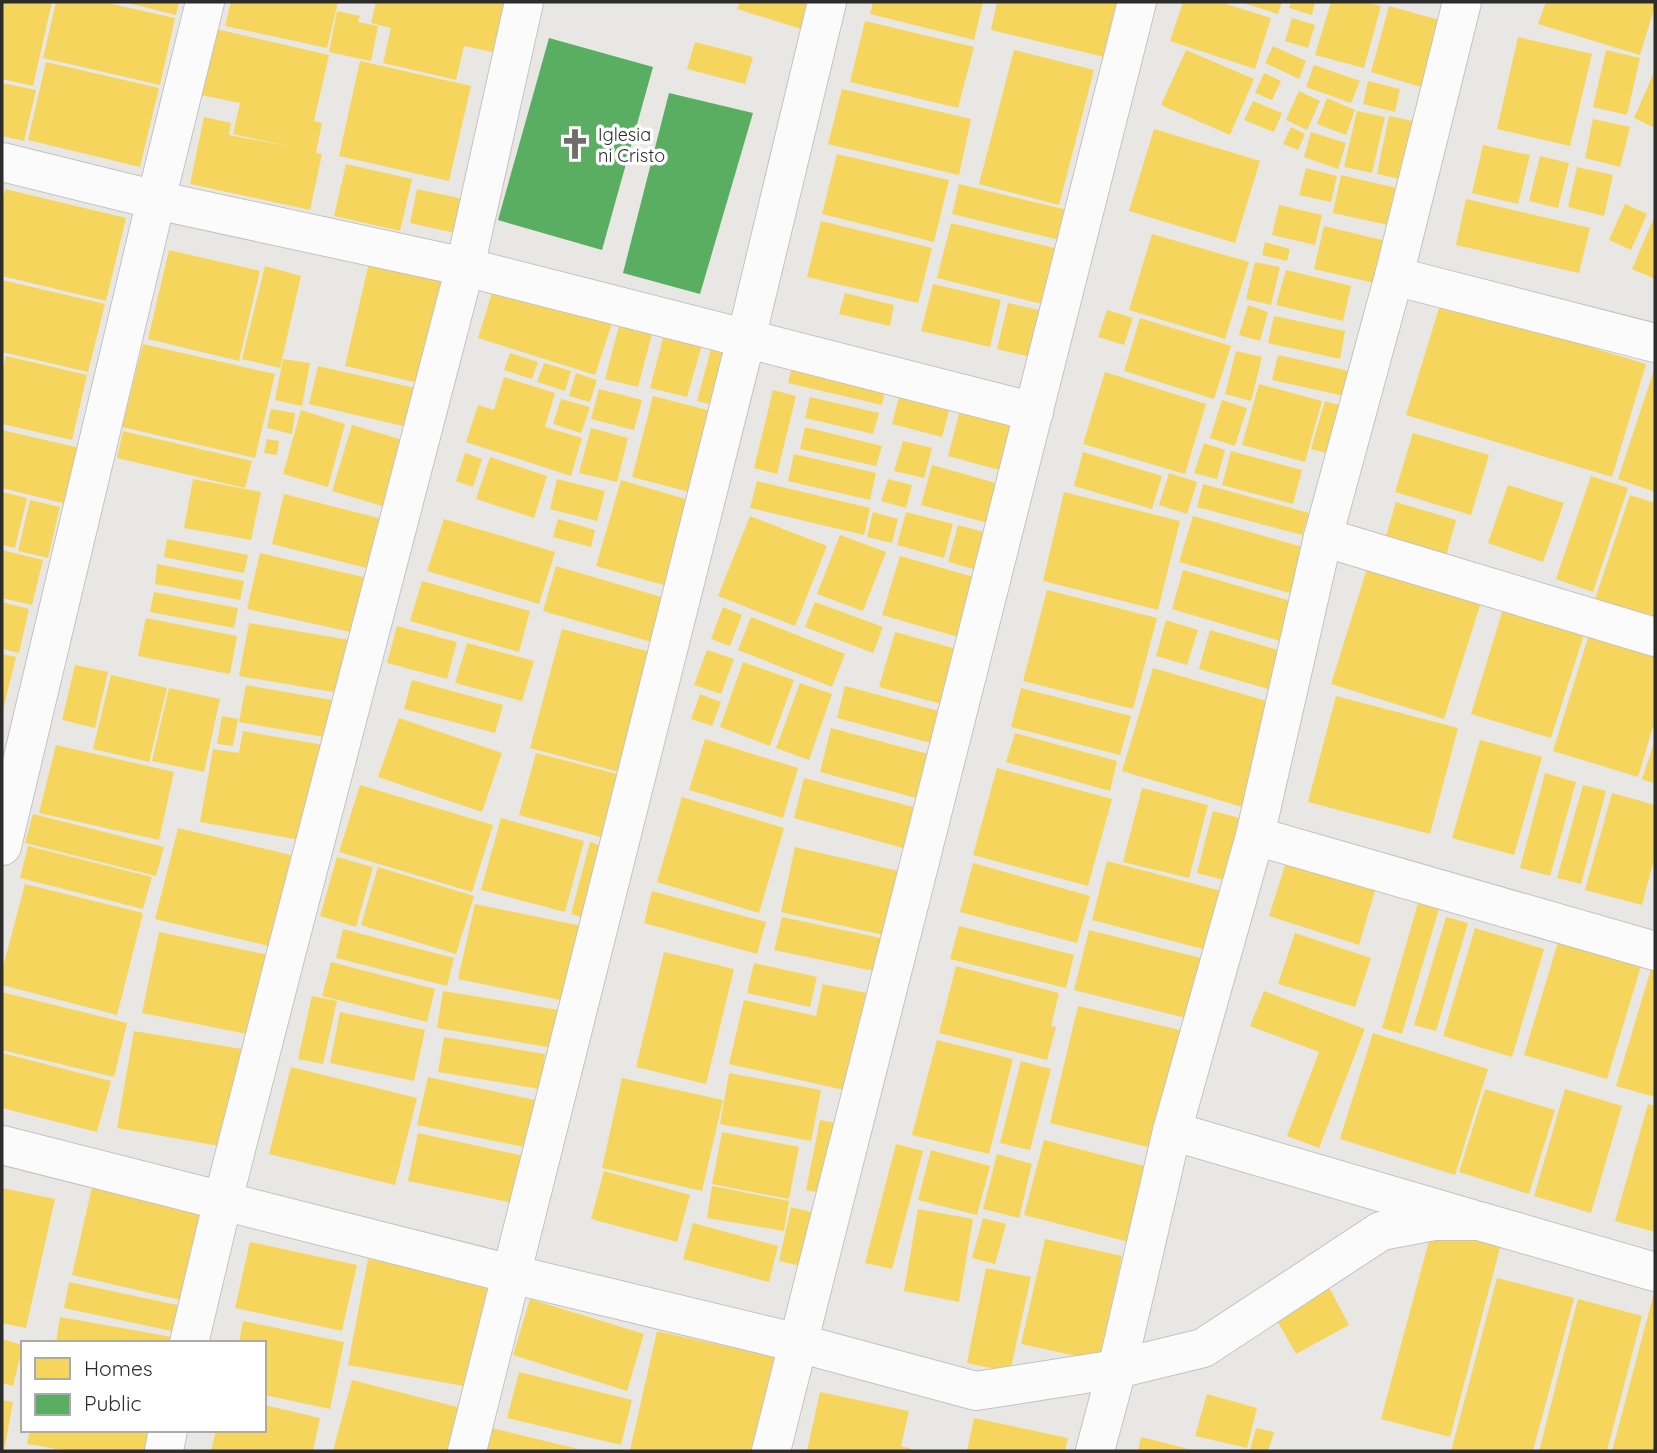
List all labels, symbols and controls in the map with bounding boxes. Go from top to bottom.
place label: Iglesia ni Cristo [598,123,665,167]
church icon: Iglesia ni Cristo [558,127,592,161]
legend [21,1341,266,1432]
text: Homes [84,1355,153,1381]
text: Public [84,1390,141,1416]

